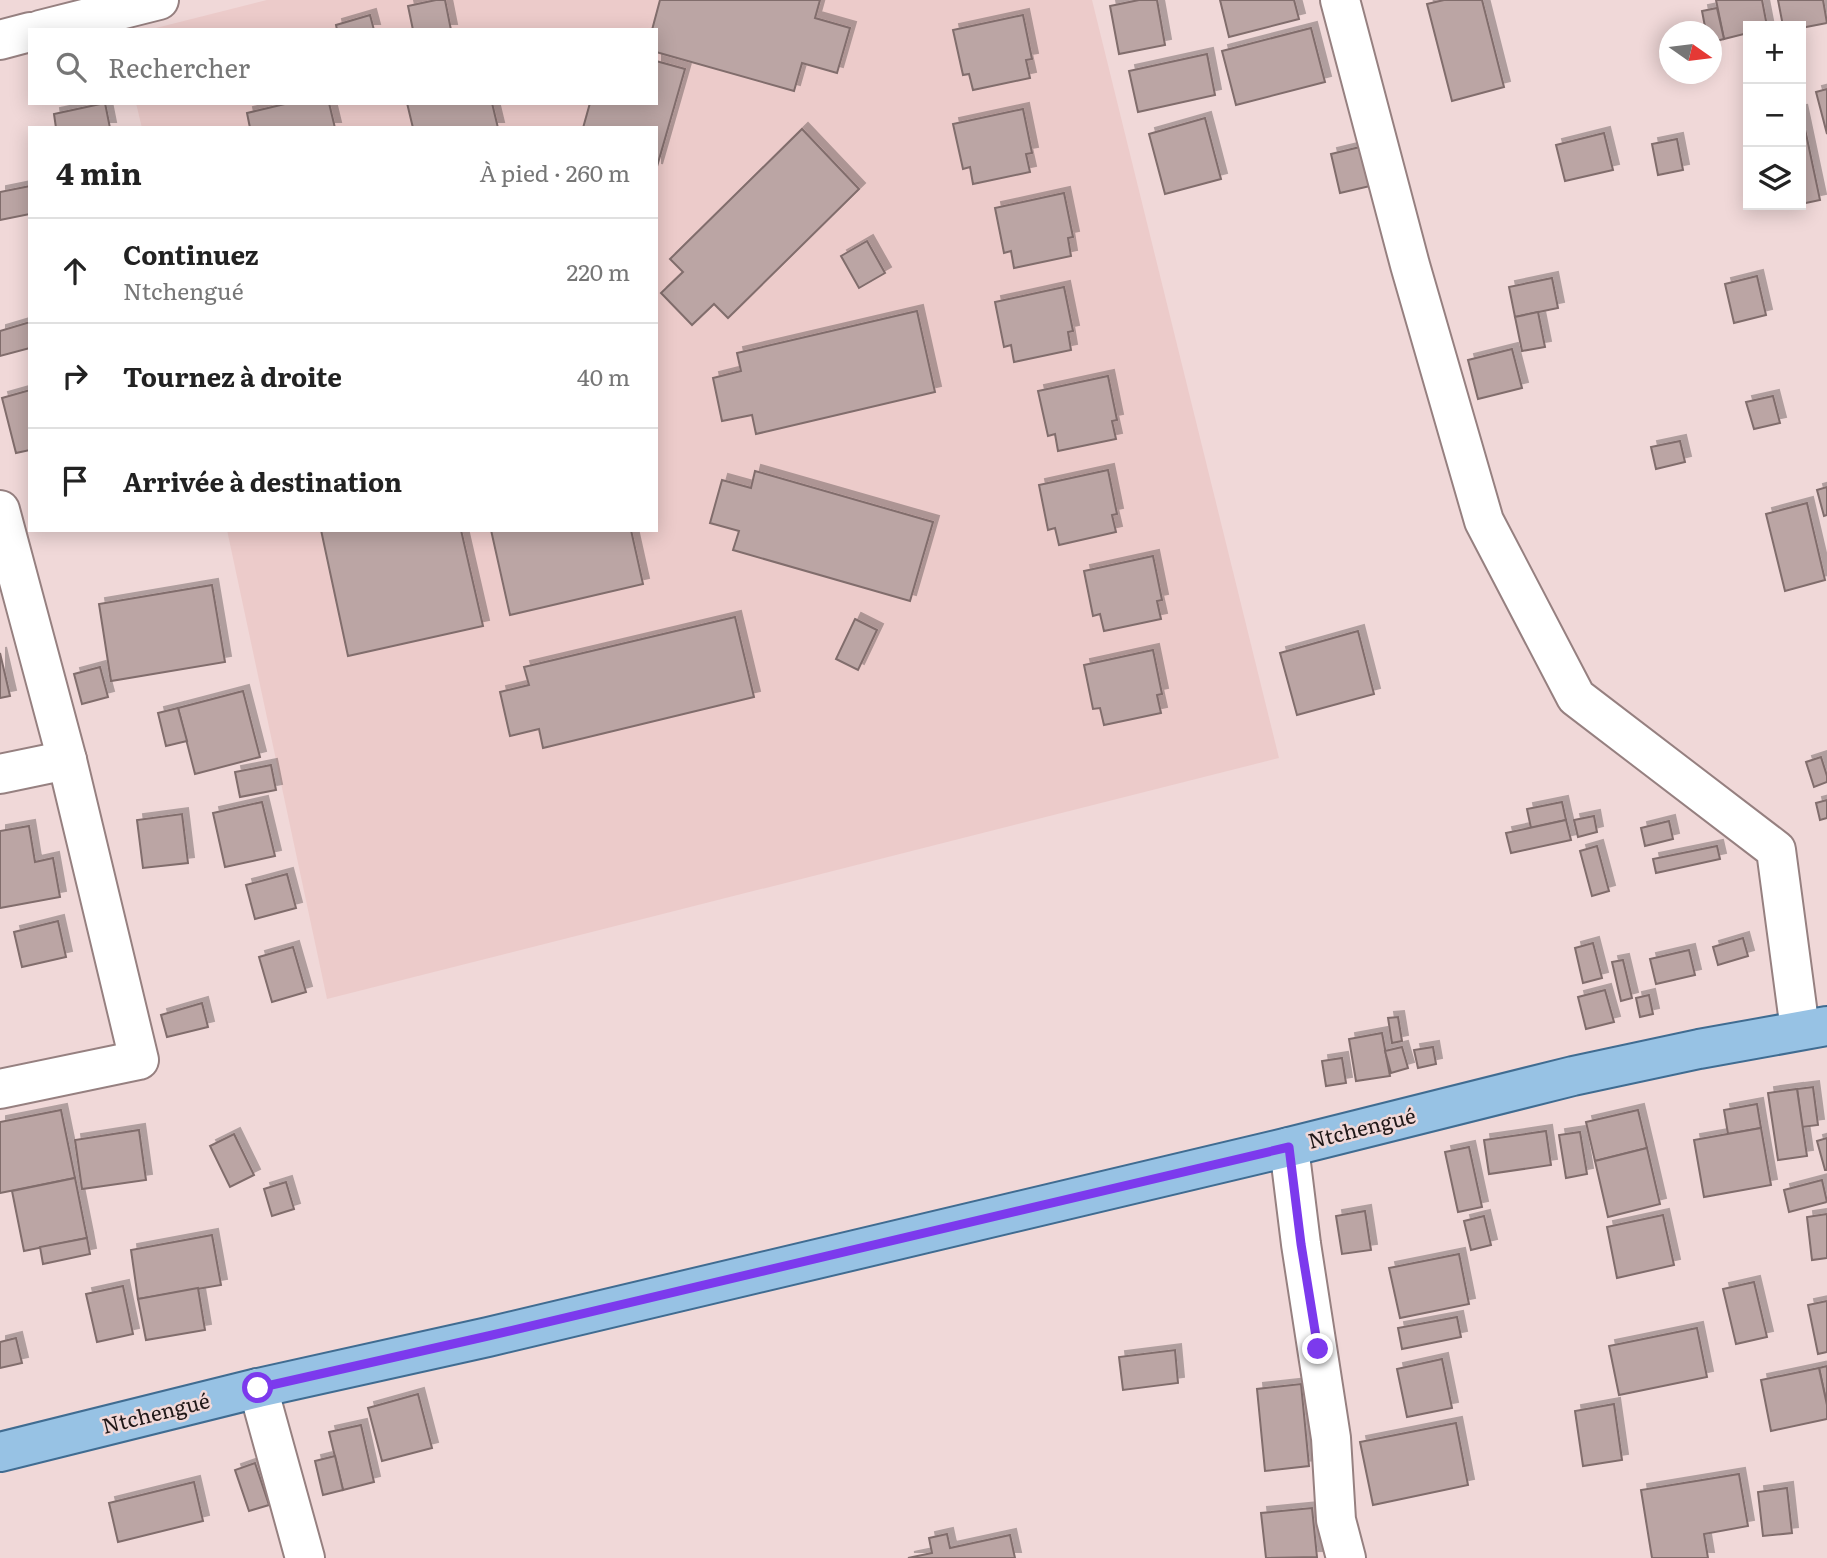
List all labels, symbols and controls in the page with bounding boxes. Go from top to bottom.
north arrow [1659,21,1722,84]
map controls [1743,21,1806,210]
button: + [1743,21,1806,84]
search box [28,28,658,105]
text: Rechercher [108,47,250,86]
icon: search [52,48,90,86]
button: − [1743,84,1806,147]
button: layers [1743,147,1806,210]
text: 4 min [56,150,142,194]
text: À pied · 260 m [480,155,630,189]
text: Continuez [123,234,259,273]
icon: ahead [56,252,94,290]
text: 220 m [566,254,630,288]
text: Ntchengué [123,273,244,307]
text: Tournez à droite [123,356,342,395]
icon: right [56,357,94,395]
text: 40 m [577,359,630,393]
text: Arrivée à destination [123,461,402,500]
icon: arrive [56,462,94,500]
street label: Ntchengué [1304,1098,1419,1155]
route end [1302,1333,1333,1364]
route start [242,1372,273,1403]
street label: Ntchengué [98,1383,213,1440]

